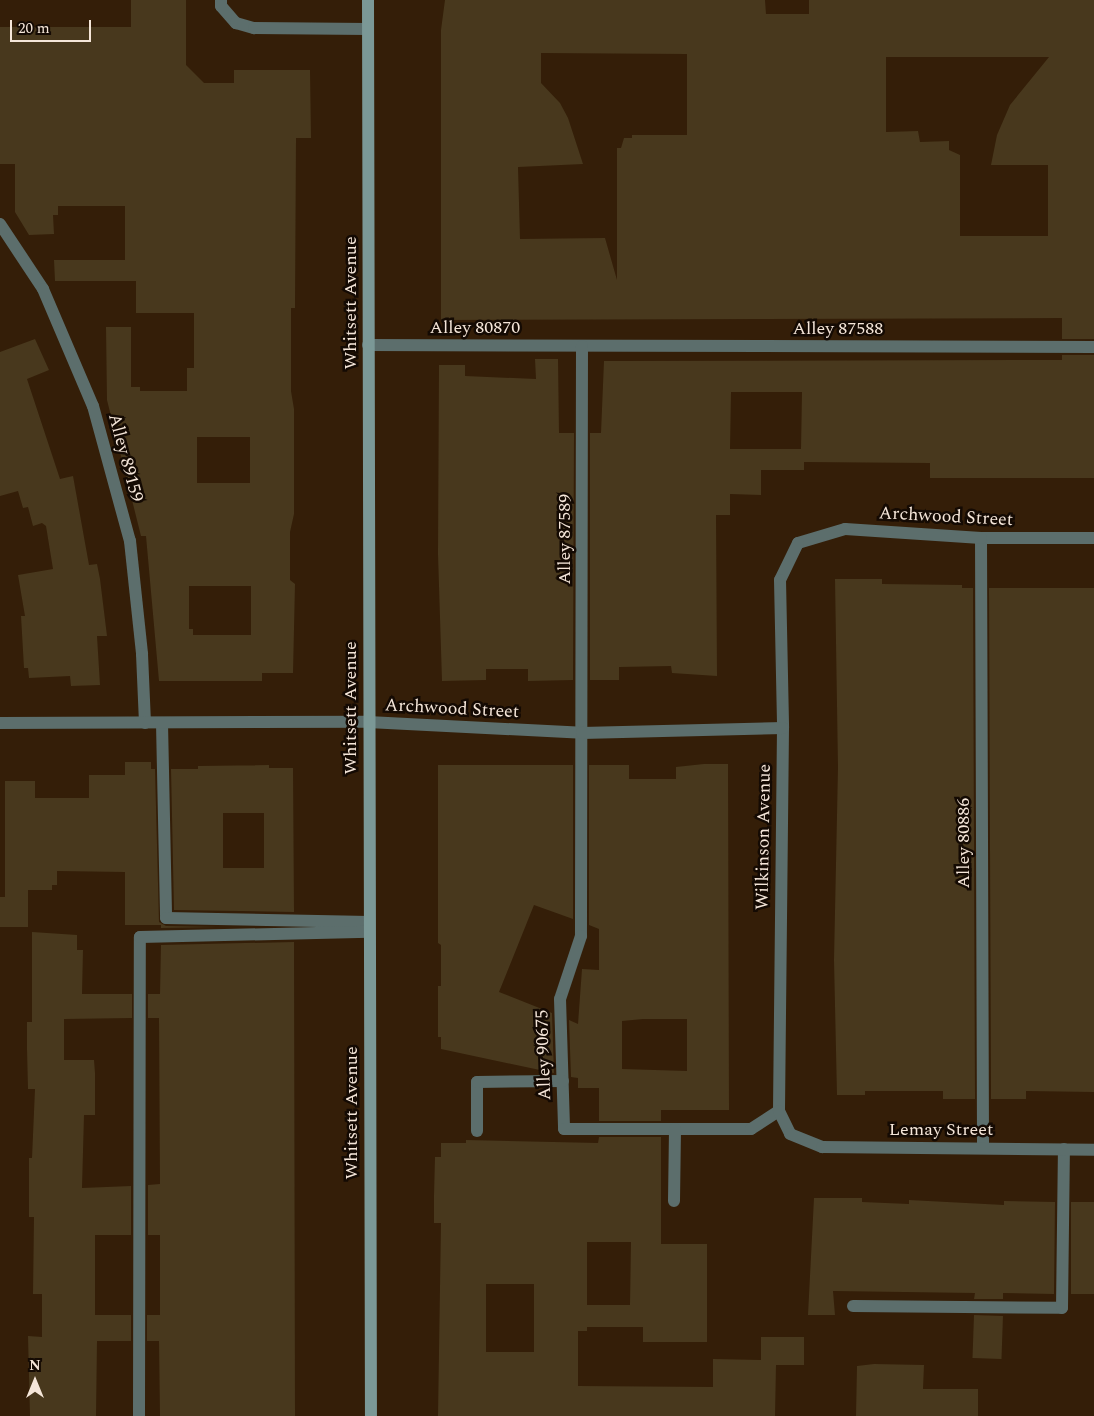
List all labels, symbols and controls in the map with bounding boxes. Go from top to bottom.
scale bar [12,10,94,42]
text: 20 m [18,17,50,40]
street label: Whitsett Avenue [340,236,362,370]
street label: Alley 80870 [430,317,520,339]
street label: Alley 87588 [793,318,883,340]
street label: Alley 89159 [103,411,147,505]
street label: Alley 87589 [554,494,576,584]
street label: Archwood Street [878,503,1014,531]
street label: Whitsett Avenue [340,641,362,775]
street label: Archwood Street [384,695,520,723]
street label: Wilkinson Avenue [752,764,776,910]
street label: Alley 80886 [953,798,975,888]
street label: Alley 90675 [532,1009,556,1101]
street label: Whitsett Avenue [341,1046,363,1180]
street label: Lemay Street [889,1119,993,1141]
text: N [29,1355,41,1376]
north arrow [10,1356,60,1406]

